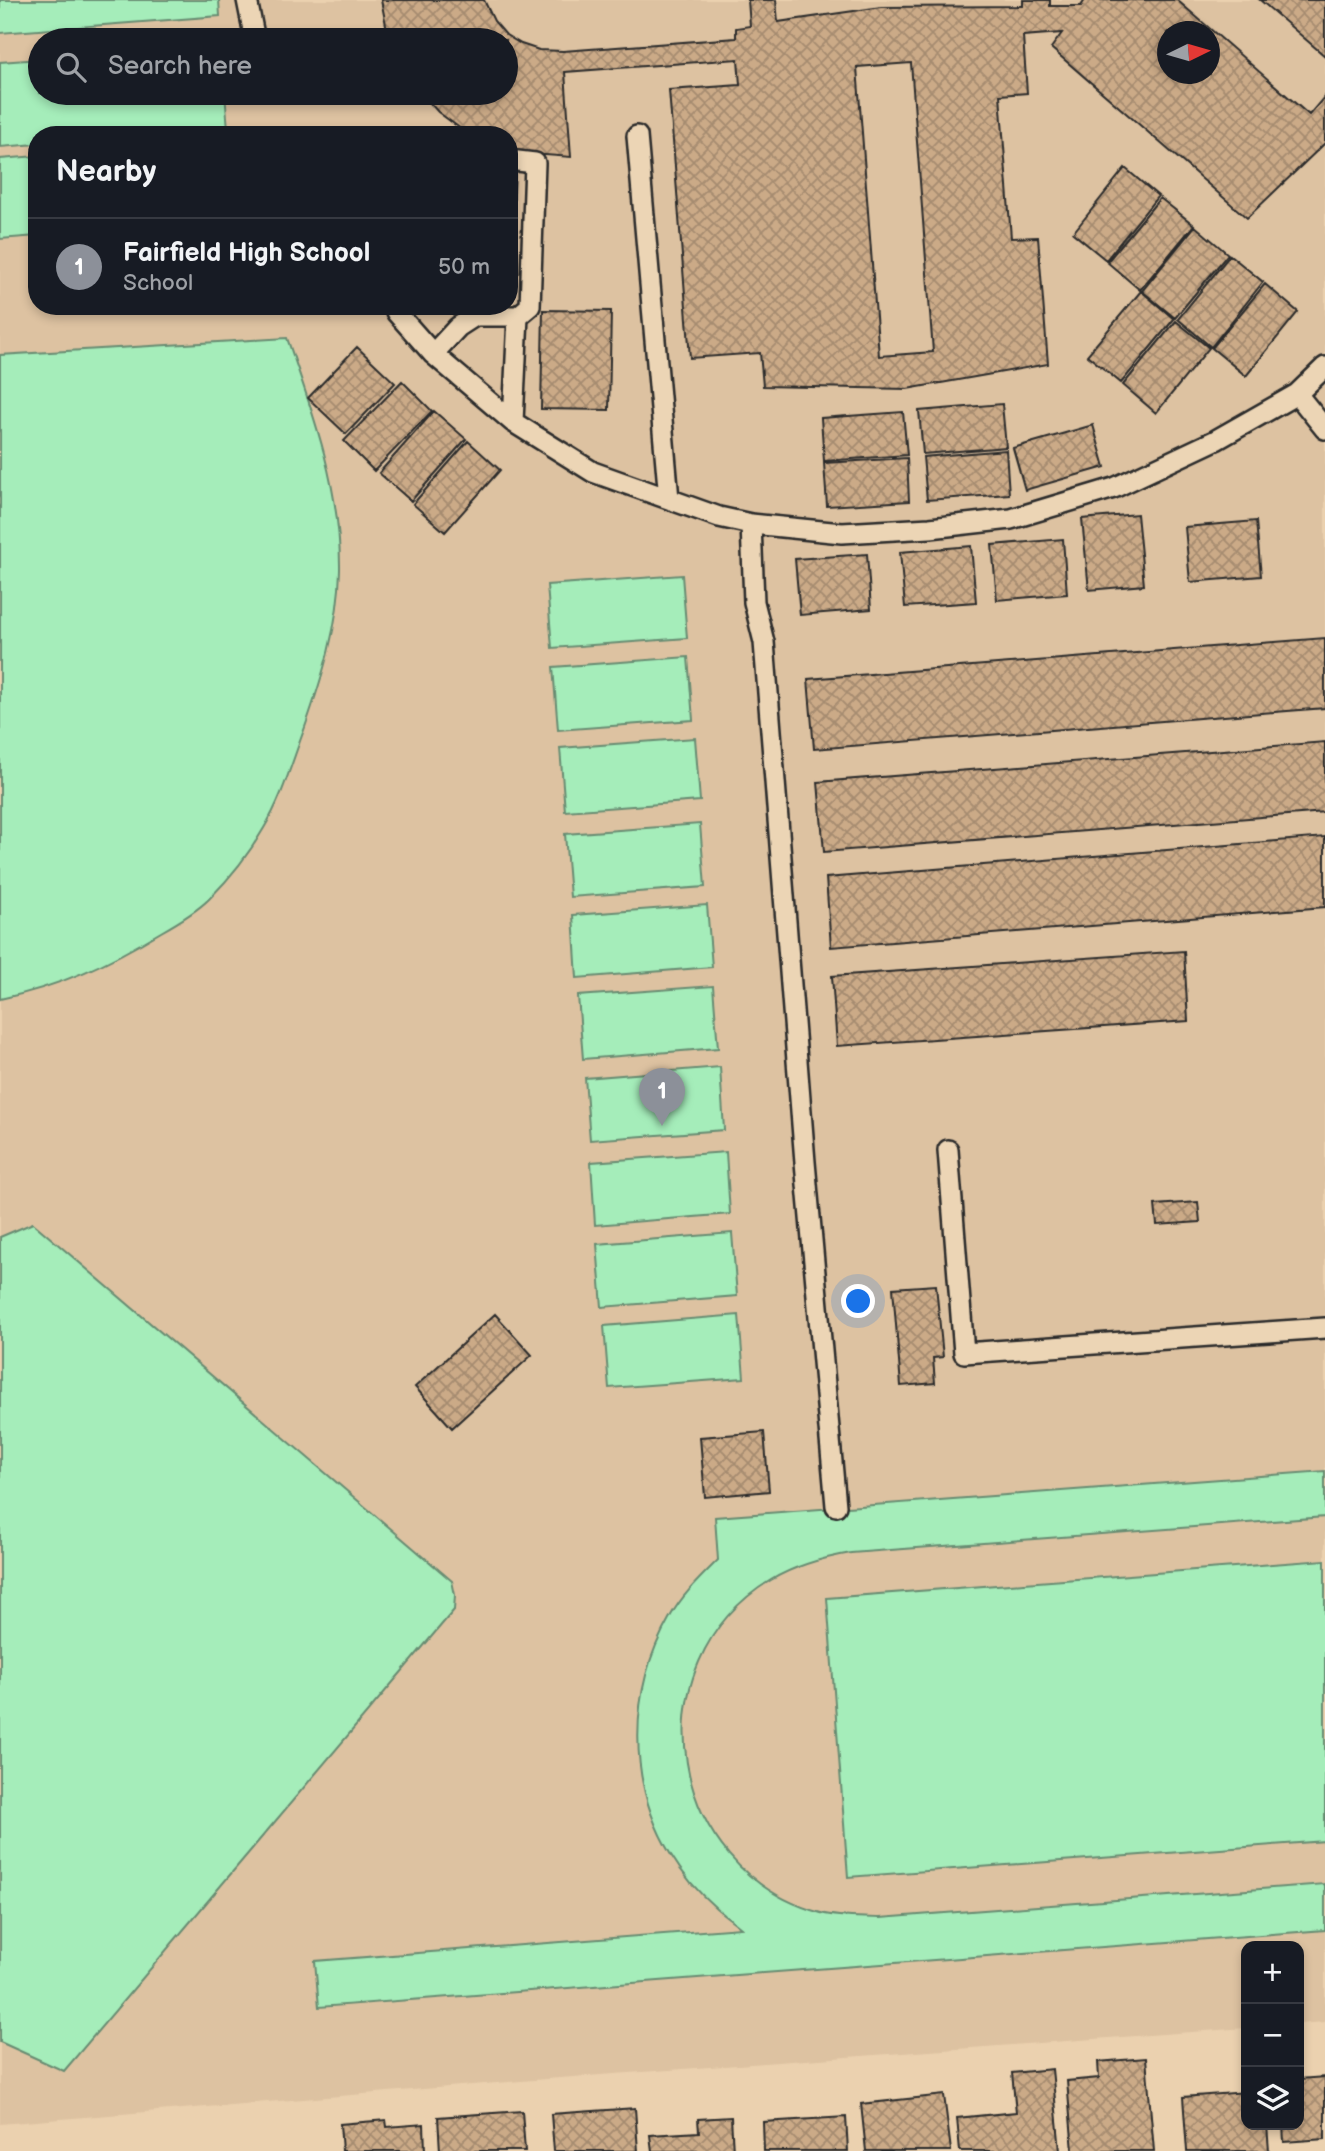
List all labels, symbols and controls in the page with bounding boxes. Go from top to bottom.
north arrow [1157,21,1220,84]
search box [28,28,518,105]
icon: search [52,48,90,86]
text: Search here [108,51,252,82]
text: Nearby [56,154,156,190]
text: Fairfield High School [123,238,370,269]
text: 1 [74,253,84,281]
text: 50 m [438,253,490,281]
text: School [123,269,193,297]
pin: 1 [639,1068,685,1126]
your location [841,1284,875,1318]
map controls [1241,1941,1304,2130]
button: + [1241,1941,1304,2004]
button: − [1241,2004,1304,2067]
button: layers [1241,2067,1304,2130]

